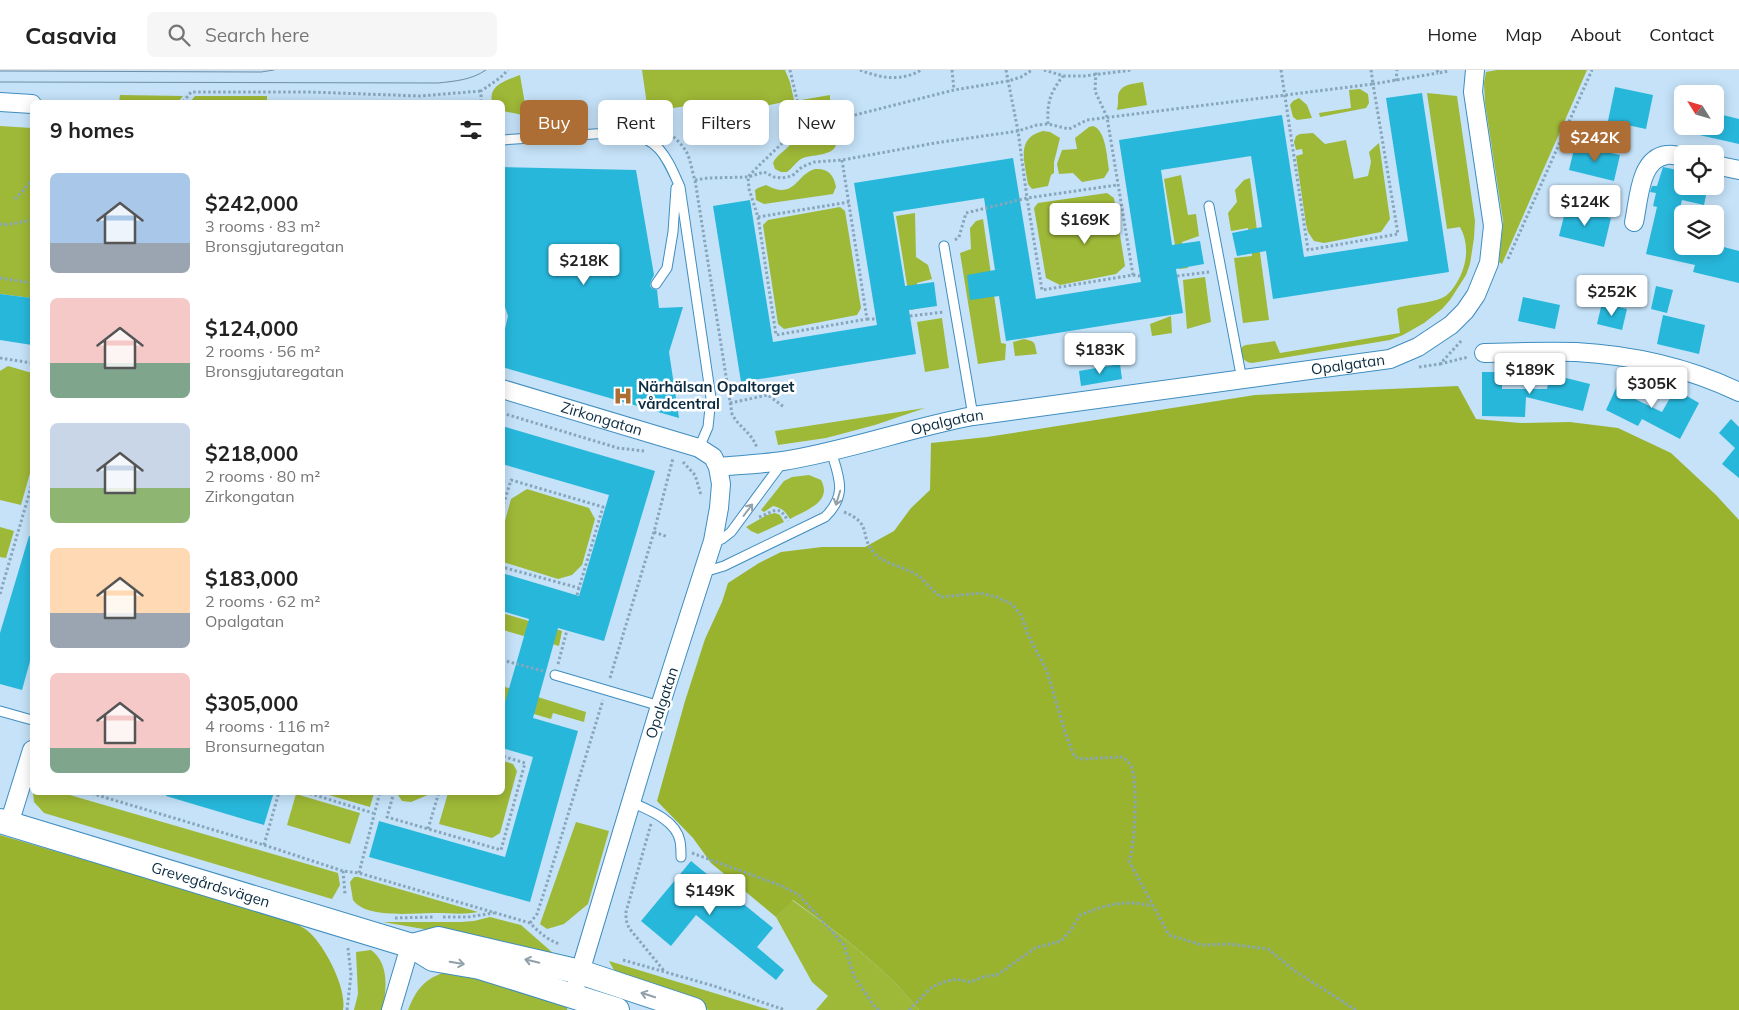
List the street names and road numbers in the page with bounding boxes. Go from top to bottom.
street label: Opalgatan [1310,350,1386,379]
street label: Zirkongatan [559,397,645,440]
street label: Opalgatan [908,405,985,439]
street label: Opalgatan [641,665,682,741]
street label: Grevegårdsvägen [149,857,272,911]

